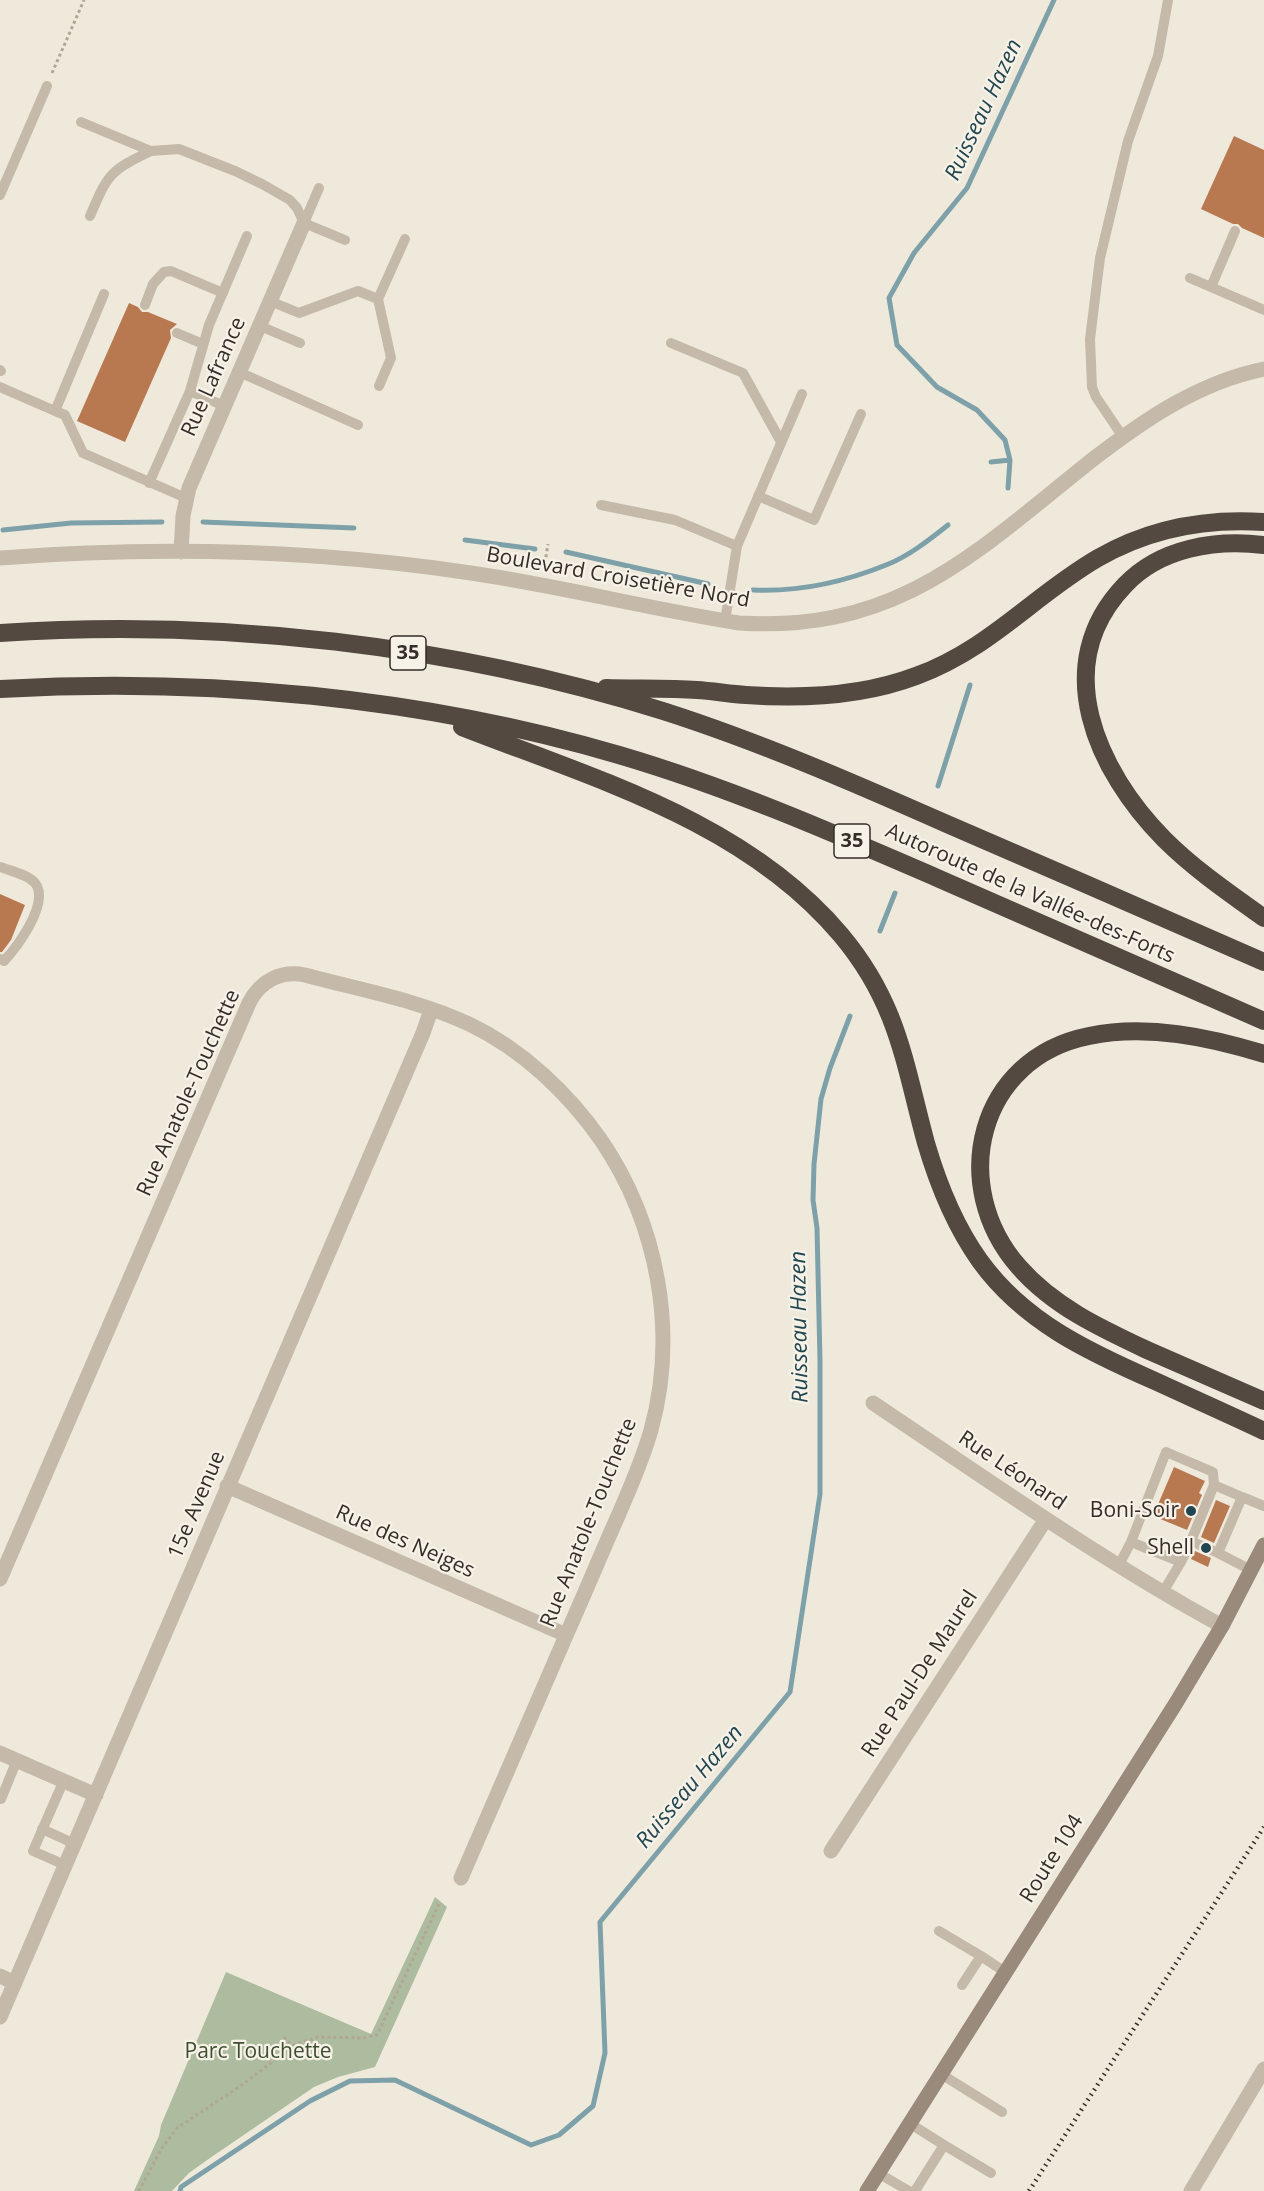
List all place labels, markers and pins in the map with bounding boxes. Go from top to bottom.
place label: Boni-Soir [1090,1498,1179,1524]
marker: Boni-Soir [1184,1504,1198,1518]
place label: Shell [1147,1535,1194,1561]
marker: Shell [1199,1541,1213,1555]

